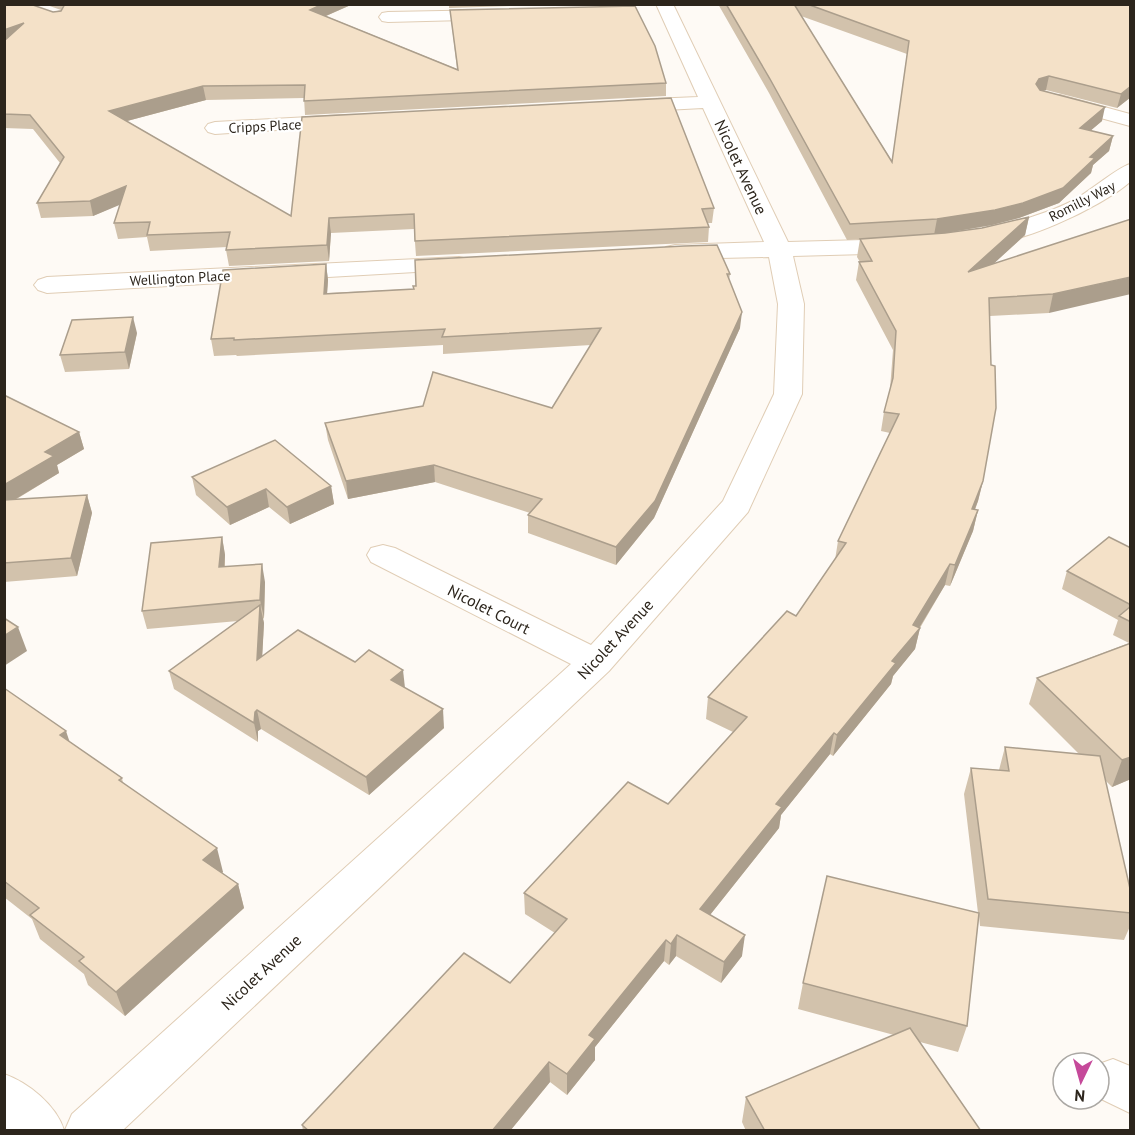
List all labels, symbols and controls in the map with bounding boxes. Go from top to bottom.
street label: Cripps Place [228,115,302,137]
street label: Nicolet Avenue [710,116,772,218]
street label: Romilly Way [1046,176,1119,225]
street label: Wellington Place [129,266,231,290]
street label: Nicolet Court [444,580,534,639]
street label: Nicolet Avenue [573,595,657,683]
street label: Nicolet Avenue [217,930,305,1014]
north arrow [1051,1051,1111,1111]
text: N [1074,1086,1086,1106]

